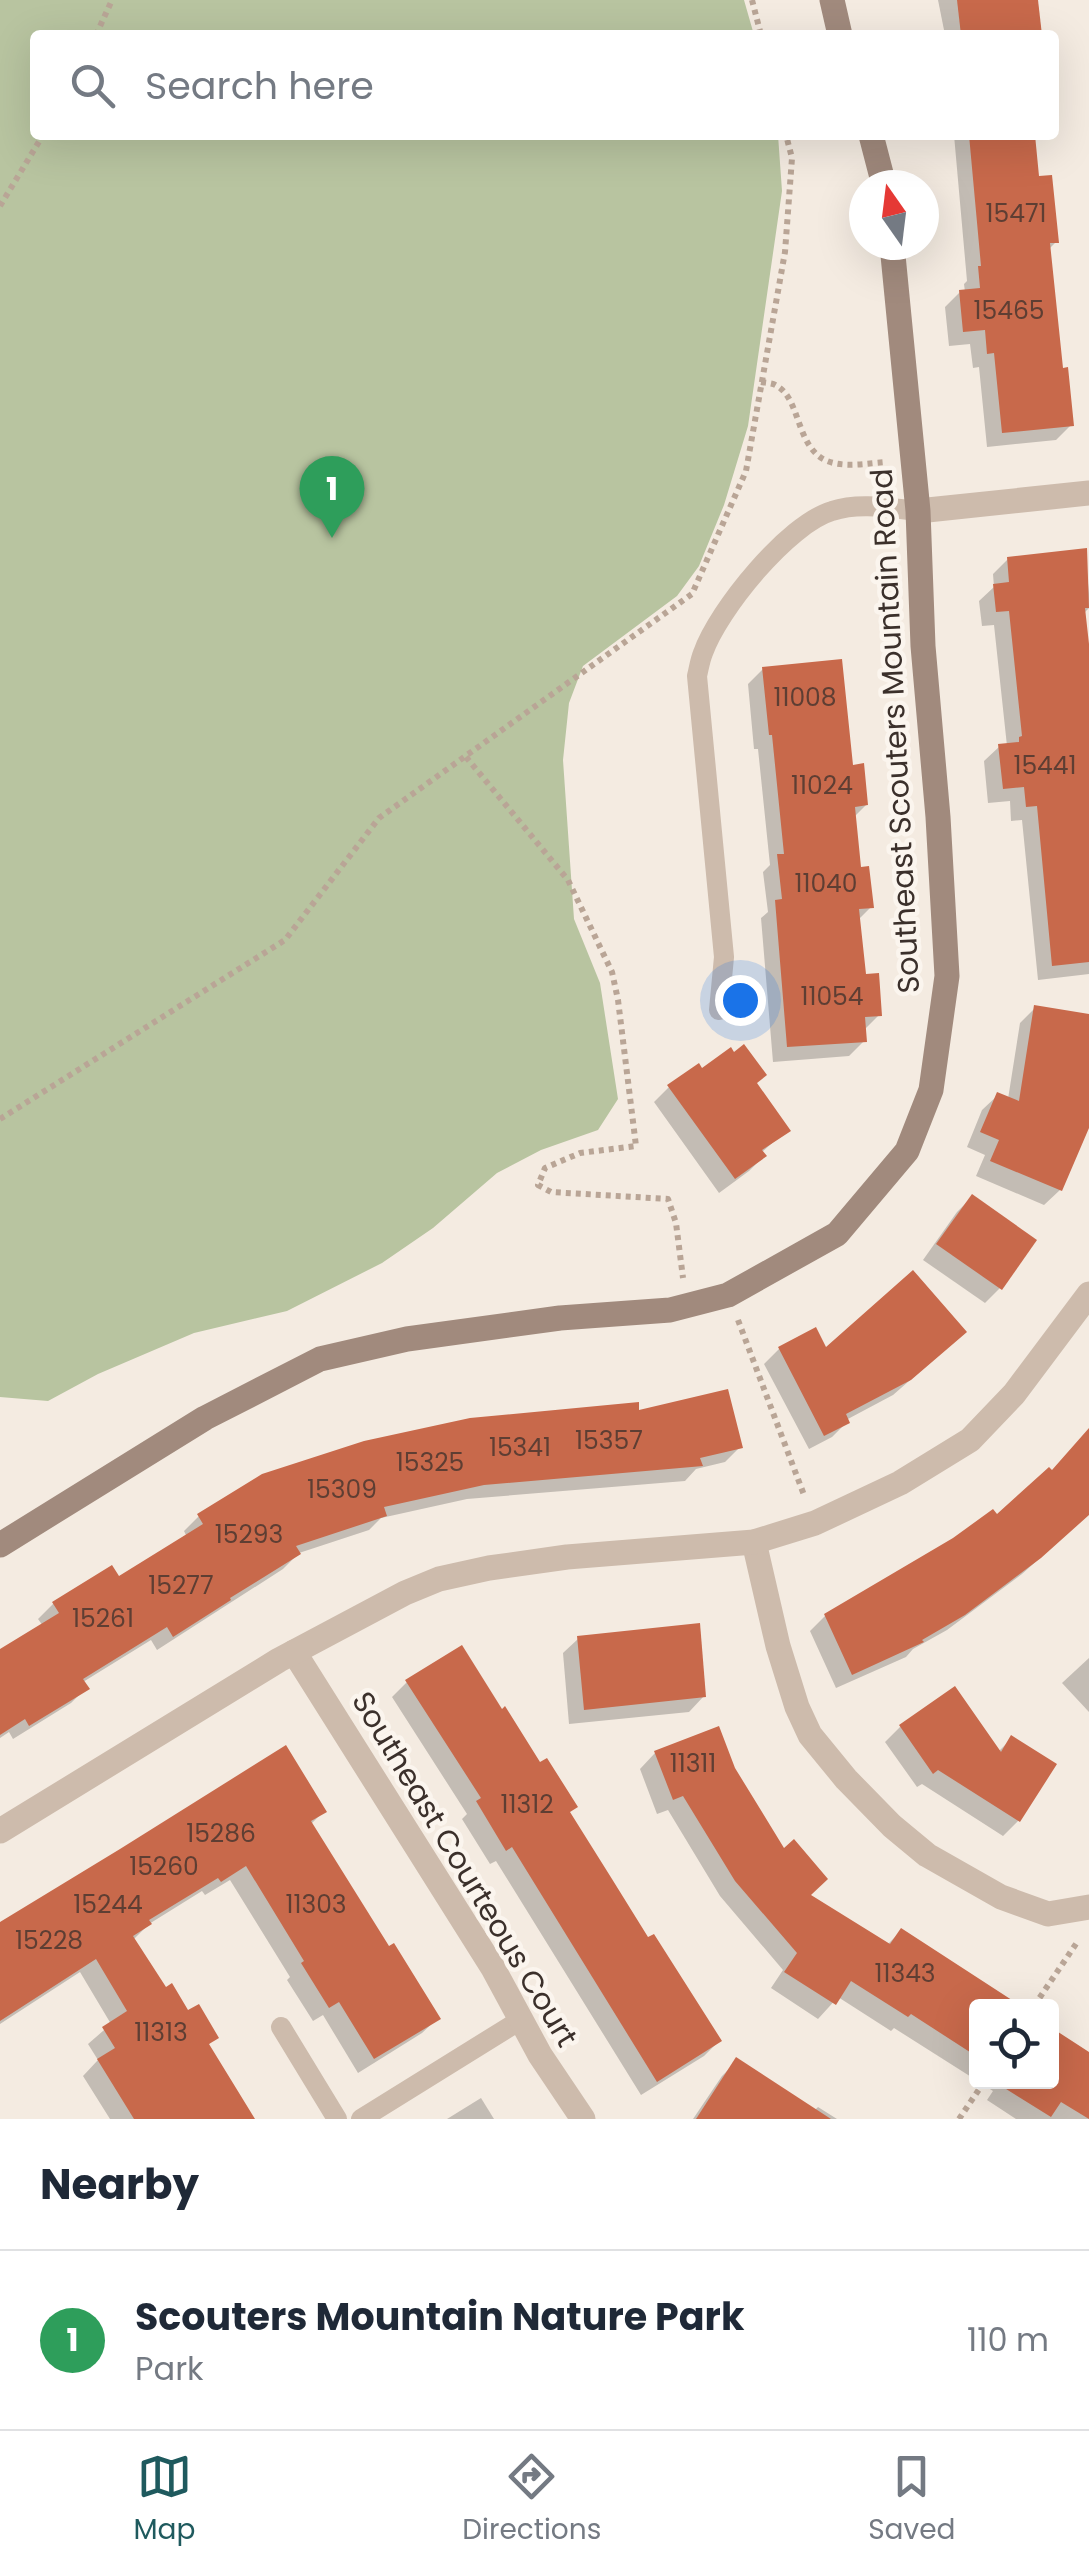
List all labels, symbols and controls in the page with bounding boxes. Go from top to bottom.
search box [30,30,1059,140]
icon: search [65,58,120,113]
text: Search here [145,59,374,112]
north arrow [849,170,939,260]
house number: 15471 [985,196,1047,231]
house number: 15465 [973,293,1045,328]
pin: 1 [300,456,364,538]
street label: Southeast Scouters Mountain Road [860,468,930,994]
house number: 11008 [773,680,837,715]
house number: 15441 [1013,748,1077,783]
house number: 11024 [791,768,853,803]
house number: 11040 [794,866,858,901]
your location [715,975,766,1026]
house number: 11054 [800,979,864,1014]
house number: 15357 [575,1423,643,1458]
house number: 15341 [489,1430,551,1465]
house number: 15325 [396,1445,464,1480]
house number: 15309 [307,1472,377,1507]
house number: 15293 [215,1517,283,1552]
house number: 15277 [148,1568,214,1603]
house number: 15261 [72,1601,134,1636]
street label: Southeast Courteous Court [342,1683,588,2055]
house number: 11311 [670,1746,716,1781]
house number: 11312 [500,1787,554,1822]
house number: 15286 [186,1816,256,1851]
house number: 15260 [129,1849,199,1884]
house number: 15244 [73,1887,143,1922]
house number: 11303 [285,1887,347,1922]
house number: 15228 [15,1923,83,1958]
house number: 11343 [874,1956,936,1991]
map controls [969,1999,1059,2089]
button: locate [969,1999,1059,2089]
house number: 11313 [134,2015,188,2050]
text: Nearby [40,2155,199,2214]
text: Scouters Mountain Nature Park [135,2290,744,2343]
text: 1 [66,2317,79,2362]
text: 110 m [967,2317,1049,2362]
text: Park [135,2346,204,2391]
tab: Map [133,2449,195,2551]
tab: Directions [462,2449,601,2551]
tab: Saved [868,2449,956,2551]

